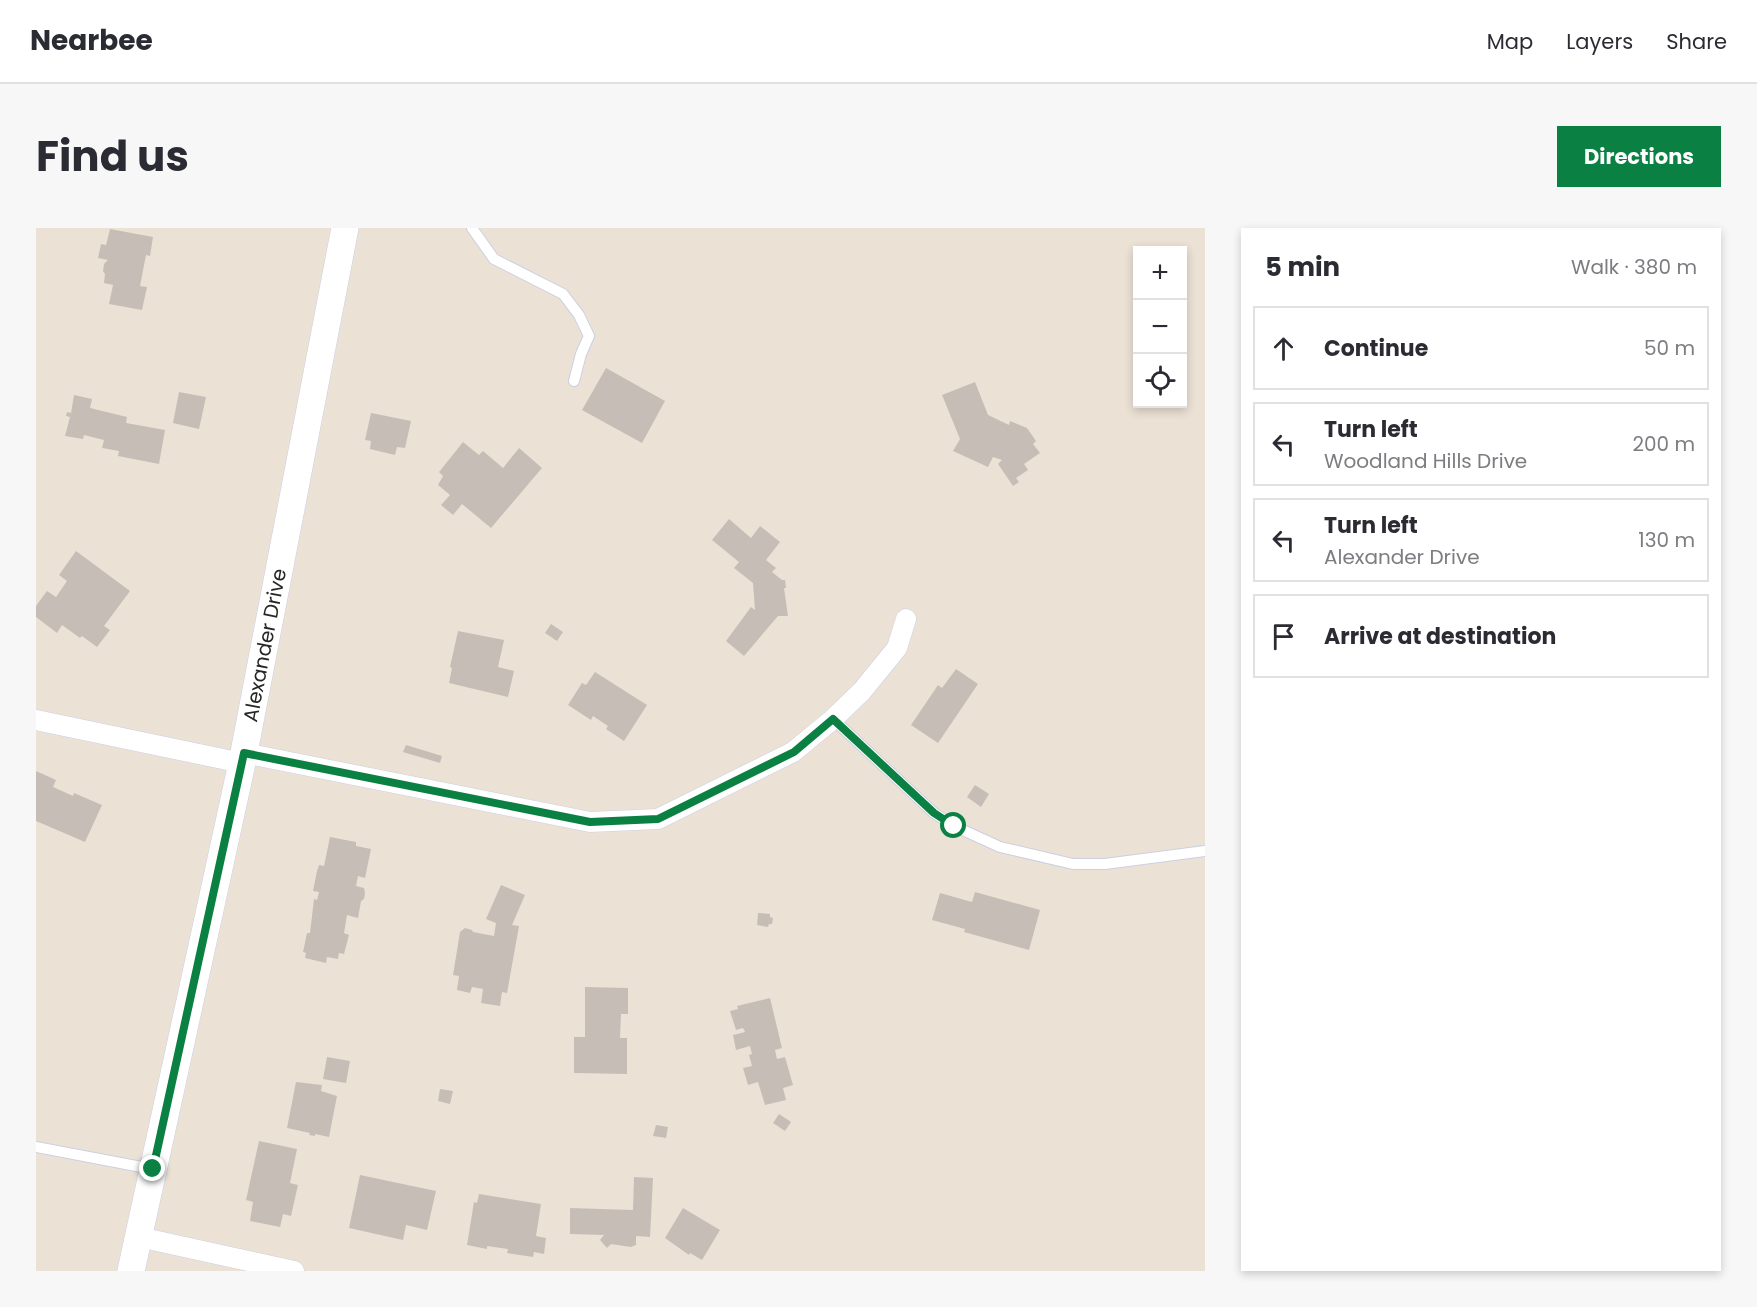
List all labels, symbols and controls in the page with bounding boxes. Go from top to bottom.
text: Nearbee [30,21,153,60]
text: Map [1487,27,1533,56]
text: Layers [1566,27,1633,56]
text: Share [1666,27,1727,56]
button: Directions [1557,126,1721,187]
text: Find us [36,127,189,186]
map controls [1133,246,1187,408]
button: + [1133,246,1187,300]
text: 5 min [1265,249,1340,285]
text: Walk · 380 m [1571,253,1697,281]
button: − [1133,300,1187,354]
icon: ahead [1267,332,1300,365]
text: Continue [1324,333,1428,364]
text: 50 m [1644,334,1695,362]
button: locate [1133,354,1187,408]
text: Turn left [1324,414,1418,445]
icon: left [1267,428,1300,461]
text: 200 m [1632,430,1695,458]
text: Woodland Hills Drive [1324,447,1527,475]
text: Turn left [1324,510,1418,541]
icon: left [1267,524,1300,557]
text: 130 m [1638,526,1695,554]
text: Alexander Drive [1324,543,1480,571]
street label: Alexander Drive [236,566,293,724]
icon: arrive [1267,620,1300,653]
text: Arrive at destination [1324,621,1556,652]
route start [940,812,966,838]
route end [139,1155,165,1181]

